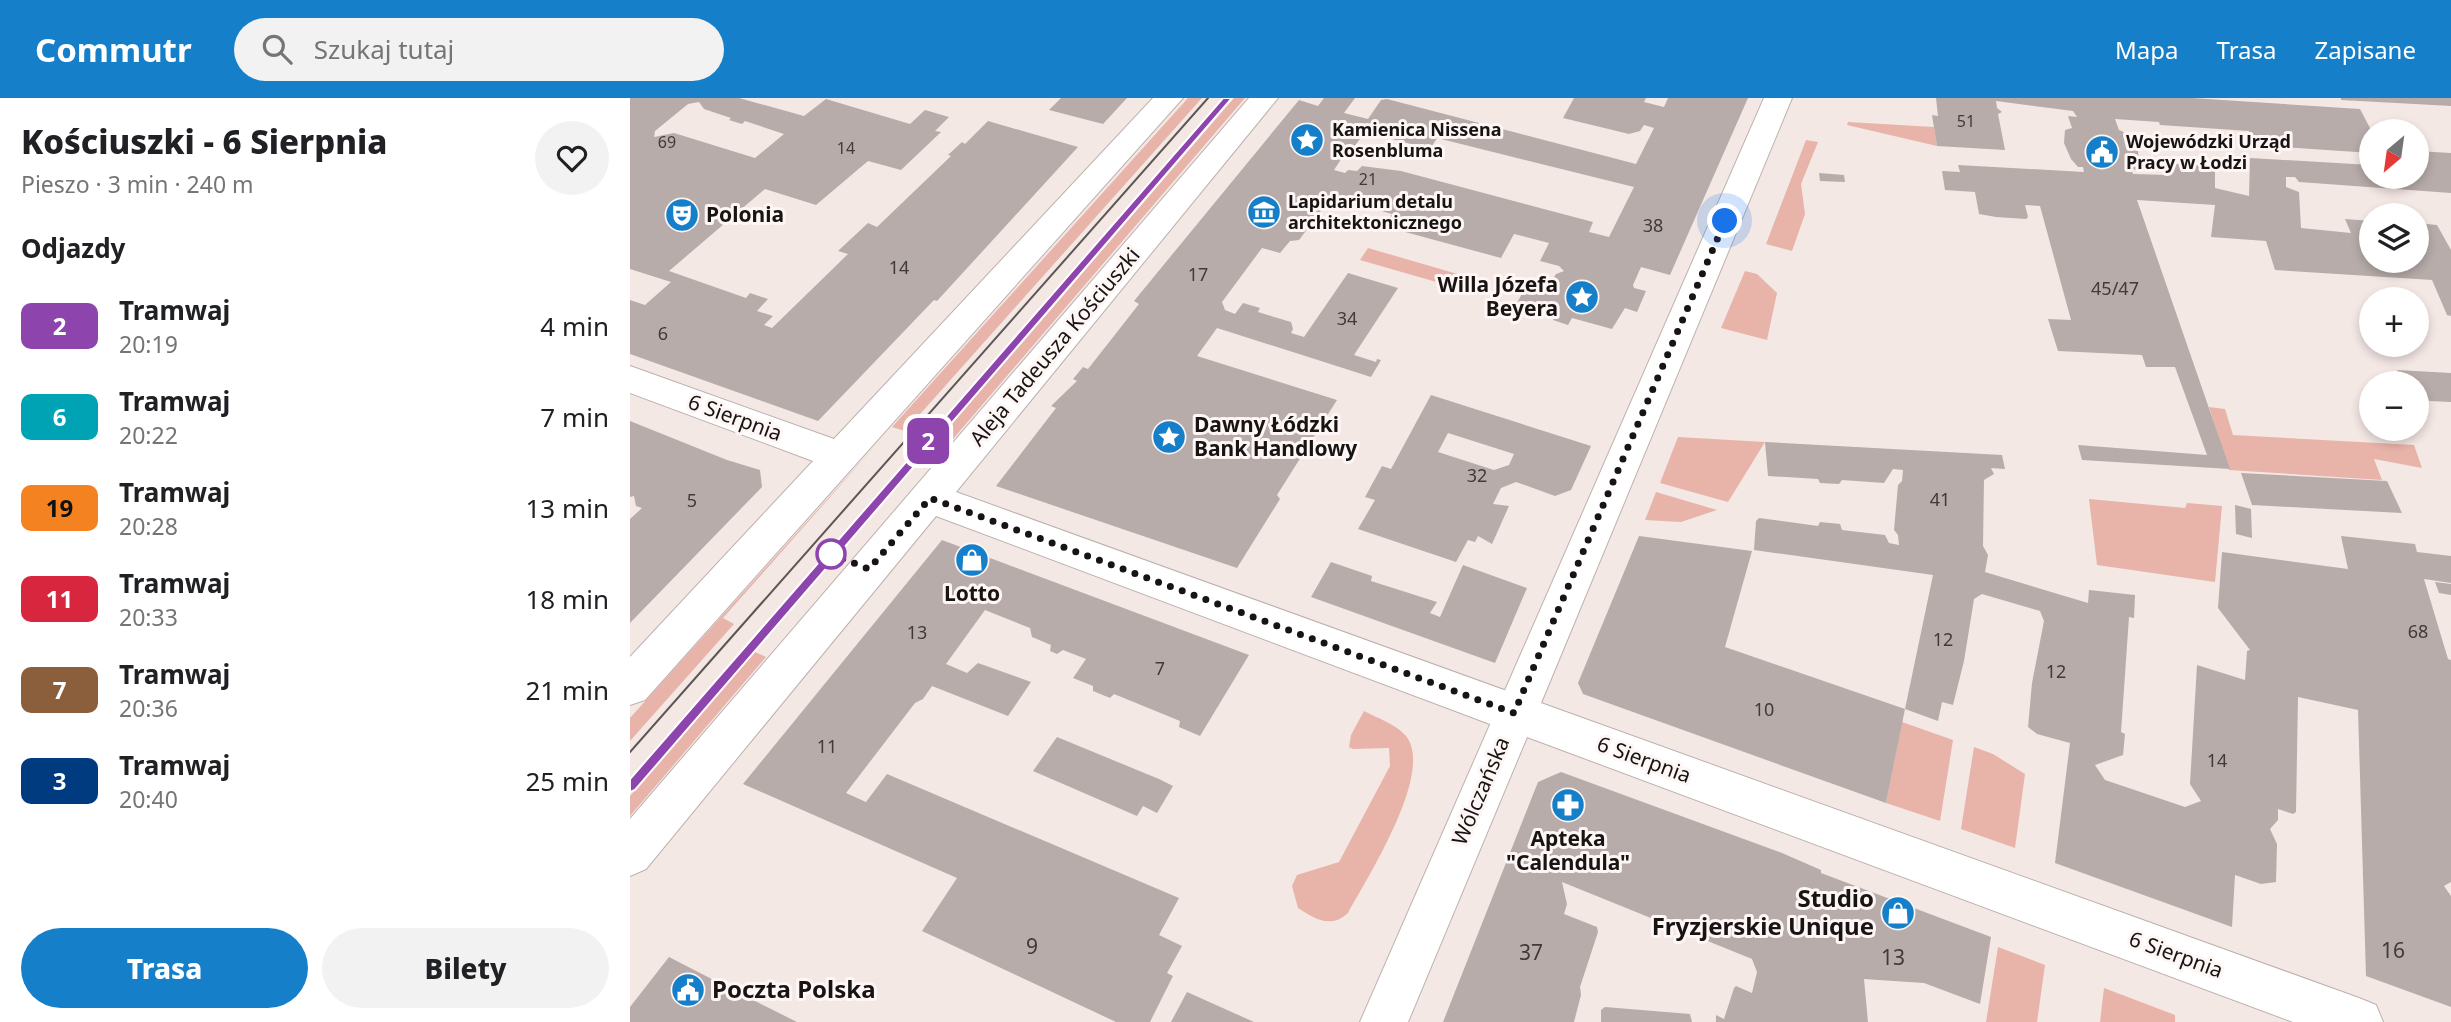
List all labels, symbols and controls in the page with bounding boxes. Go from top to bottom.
search box [234,18,724,81]
text: Commutr [35,27,192,72]
icon: search [258,30,296,68]
text: Szukaj tutaj [314,31,454,67]
text: Mapa [2115,33,2179,66]
text: Trasa [2217,33,2277,66]
text: Zapisane [2315,33,2416,66]
house number: 51 [1957,110,1975,132]
place label: Kamienica Nissena Rosenbluma [1332,117,1502,162]
text: Kościuszki - 6 Sierpnia [21,119,387,164]
north arrow [2359,119,2429,189]
map controls [2359,119,2429,441]
button: heart [535,121,609,195]
place icon: Kamienica Nissena Rosenbluma [1288,121,1326,159]
place label: Wojewódzki Urząd Pracy w Łodzi [2126,129,2291,174]
house number: 69 [658,131,676,153]
public building icon: Wojewódzki Urząd Pracy w Łodzi [2083,133,2121,171]
house number: 14 [837,137,855,159]
text: Pieszo · 3 min · 240 m [21,168,254,200]
house number: 21 [1359,168,1377,190]
place label: Lapidarium detalu architektonicznego [1288,189,1462,234]
museum icon: Lapidarium detalu architektonicznego [1245,193,1283,231]
theatre icon: Polonia [663,196,701,234]
place label: Polonia [706,200,784,228]
your location [1707,203,1742,238]
button: layers [2359,203,2429,273]
house number: 38 [1643,213,1663,237]
text: Odjazdy [21,230,125,266]
street label: Aleja Tadeusza Kościuszki [963,241,1146,451]
house number: 14 [889,255,909,279]
house number: 17 [1188,262,1208,286]
place label: Willa Józefa Beyera [1437,270,1558,322]
house number: 45/47 [2091,276,2139,300]
place icon: Willa Józefa Beyera [1563,278,1601,316]
button: + [2359,287,2429,357]
text: Tramwaj [119,292,230,328]
house number: 34 [1337,306,1357,330]
text: 4 min [540,308,609,344]
text: 2 [53,309,66,342]
house number: 6 [658,321,668,345]
text: 20:19 [119,328,178,360]
button: − [2359,371,2429,441]
text: Tramwaj [119,383,230,419]
street label: 6 Sierpnia [684,387,786,447]
text: 7 min [540,399,609,435]
text: 6 [53,400,66,433]
place label: Dawny Łódzki Bank Handlowy [1194,410,1357,462]
line badge: 2 [905,418,951,464]
place icon: Dawny Łódzki Bank Handlowy [1150,418,1188,456]
text: 20:22 [119,419,178,451]
text: 2 [921,424,935,457]
house number: 32 [1467,463,1487,487]
text: Tramwaj [119,474,230,510]
house number: 41 [1930,487,1950,511]
house number: 5 [687,488,697,512]
text: 13 min [525,490,609,526]
text: 19 [46,491,73,524]
text: 20:28 [119,510,178,542]
unlabelled marker [816,539,846,569]
shop icon: Lotto [953,541,991,579]
text: Tramwaj [119,565,230,601]
place label: Lotto [944,579,1000,607]
text: 18 min [525,581,609,617]
text: 11 [46,582,73,615]
text: 20:33 [119,601,178,633]
house number: 68 [2408,619,2428,643]
house number: 13 [907,620,927,644]
house number: 12 [1933,627,1953,651]
text: Tramwaj [119,656,230,692]
house number: 7 [1155,656,1165,680]
house number: 12 [2046,659,2066,683]
text: 21 min [525,672,609,708]
text: 7 [53,673,66,706]
text: 20:36 [119,692,178,724]
house number: 10 [1754,697,1774,721]
street label: 6 Sierpnia [1593,729,1695,789]
street label: Wólczańska [1445,732,1515,849]
house number: 11 [817,734,837,758]
text: Tramwaj [119,747,230,783]
house number: 14 [2207,748,2227,772]
text: 25 min [525,763,609,799]
text: 3 [53,764,66,797]
text: 20:40 [119,783,178,815]
pharmacy icon: Apteka "Calendula" [1549,786,1587,824]
place label: Apteka "Calendula" [1506,824,1630,876]
place label: Studio Fryzjerskie Unique [1652,881,1874,942]
shop icon: Studio Fryzjerskie Unique [1879,894,1917,932]
street label: 6 Sierpnia [2125,924,2227,984]
button: Trasa [21,928,308,1008]
button: Bilety [322,928,609,1008]
house number: 9 [1026,932,1038,960]
house number: 16 [2381,936,2405,964]
house number: 37 [1519,938,1543,966]
house number: 13 [1881,943,1905,971]
public building icon: Poczta Polska [669,971,707,1009]
place label: Poczta Polska [712,972,876,1005]

